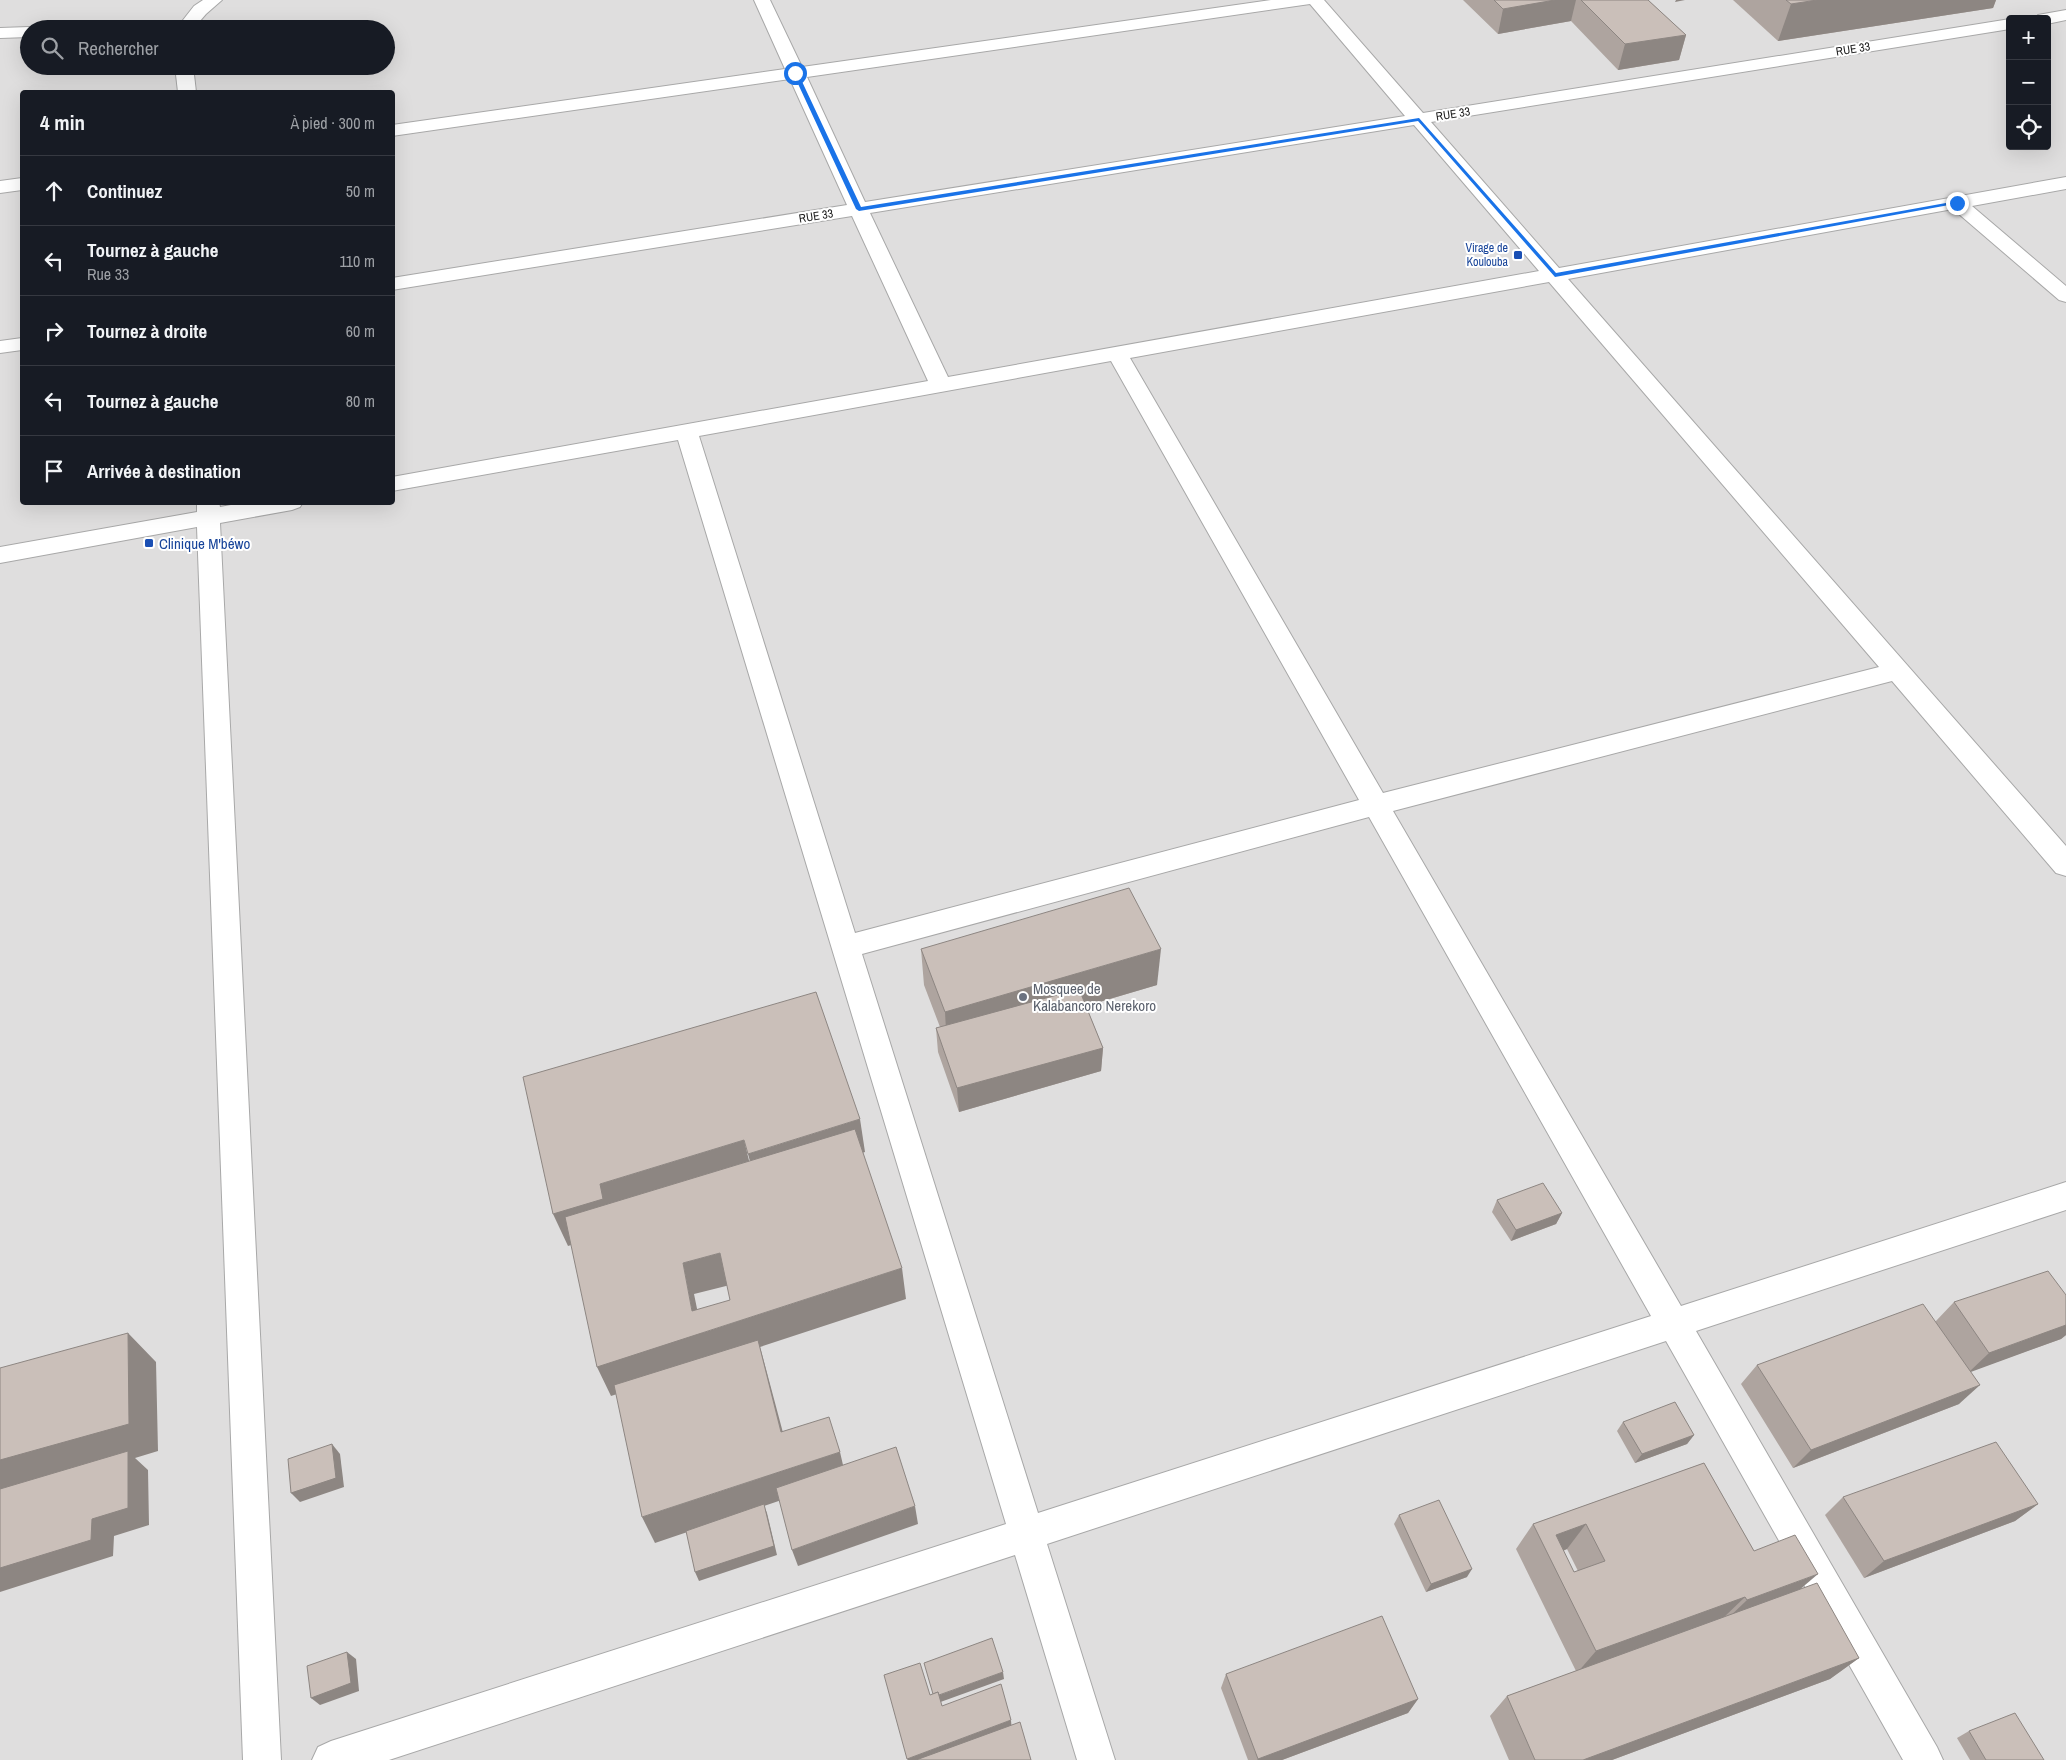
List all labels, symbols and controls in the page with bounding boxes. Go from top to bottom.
map controls [2006,15,2051,150]
button: + [2006,15,2051,60]
search box [20,20,395,75]
icon: search [38,34,66,62]
text: Rechercher [78,35,159,61]
street label: RUE 33 [1835,38,1871,60]
button: − [2006,60,2051,105]
route start [784,62,807,85]
street label: RUE 33 [1435,103,1471,125]
button: locate [2006,105,2051,150]
text: 4 min [40,108,85,137]
text: À pied · 300 m [290,112,375,134]
icon: ahead [40,177,68,205]
text: Continuez [87,178,162,204]
text: 50 m [346,180,375,202]
route end [1946,192,1969,215]
street label: RUE 33 [798,205,834,227]
text: Tournez à gauche [87,237,218,263]
place label: Virage de Koulouba [1465,240,1509,270]
icon: left [40,247,68,275]
marker: Virage de Koulouba [1512,249,1524,261]
text: 110 m [339,250,375,272]
text: Rue 33 [87,263,129,285]
icon: right [40,317,68,345]
text: Tournez à droite [87,318,207,344]
text: 60 m [346,320,375,342]
icon: left [40,387,68,415]
text: Tournez à gauche [87,388,218,414]
text: 80 m [346,390,375,412]
icon: arrive [40,457,68,485]
text: Arrivée à destination [87,458,241,484]
place label: Clinique M'béwo [159,533,250,554]
marker: Clinique M'béwo [143,537,155,549]
place label: Mosquee de Kalabancoro Nerekoro [1033,978,1156,1016]
marker: Mosquee de Kalabancoro Nerekoro [1017,991,1029,1003]

